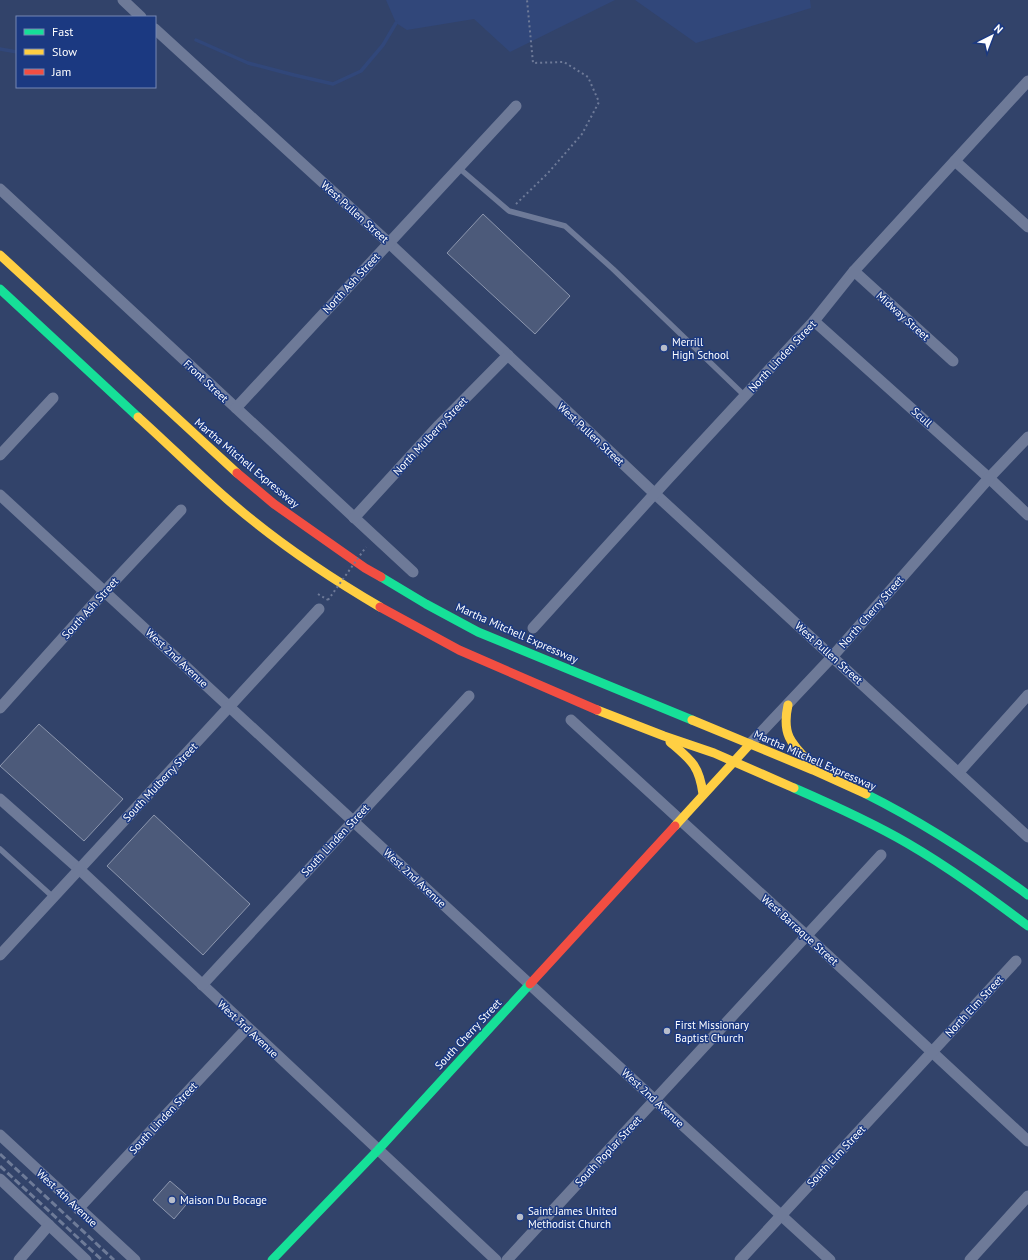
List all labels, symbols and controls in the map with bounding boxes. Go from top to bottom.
legend [16,16,156,88]
north arrow [972,16,1012,56]
text: N [991,21,1006,36]
text: Fast [52,24,73,39]
text: Slow [52,44,77,59]
text: Jam [51,64,71,79]
street label: West Pullen Street [318,178,392,246]
street label: North Ash Street [319,250,383,316]
street label: Midway Street [873,288,933,344]
street label: North Linden Street [745,317,819,395]
place label: Merrill High School [672,335,730,362]
marker: Merrill High School [659,343,669,353]
street label: Front Street [181,357,231,405]
street label: North Mulberry Street [390,393,470,478]
street label: West Pullen Street [555,399,628,469]
street label: Scull [909,404,936,430]
street label: Martha Mitchell Expressway [192,415,303,511]
street label: North Cherry Street [836,573,906,651]
street label: South Ash Street [59,574,122,642]
street label: Martha Mitchell Expressway [454,600,581,667]
street label: West Pullen Street [792,619,866,687]
street label: West 2nd Avenue [143,625,211,691]
street label: Martha Mitchell Expressway [752,727,879,794]
street label: South Mulberry Street [120,739,200,824]
street label: South Linden Street [298,801,372,879]
street label: West 2nd Avenue [381,845,449,911]
street label: West Barraque Street [759,892,842,968]
street label: North Elm Street [942,972,1006,1040]
street label: South Cherry Street [432,996,504,1072]
street label: West 3rd Avenue [215,997,282,1061]
place label: First Missionary Baptist Church [675,1018,750,1045]
marker: First Missionary Baptist Church [662,1026,672,1036]
street label: West 2nd Avenue [619,1065,687,1131]
street label: South Linden Street [126,1079,200,1157]
street label: South Poplar Street [572,1113,644,1189]
street label: South Elm Street [804,1122,868,1190]
street label: West 4th Avenue [34,1166,101,1230]
place label: Maison Du Bocage [180,1193,267,1207]
marker: Maison Du Bocage [167,1195,177,1205]
place label: Saint James United Methodist Church [528,1204,617,1231]
marker: Saint James United Methodist Church [515,1212,525,1222]

